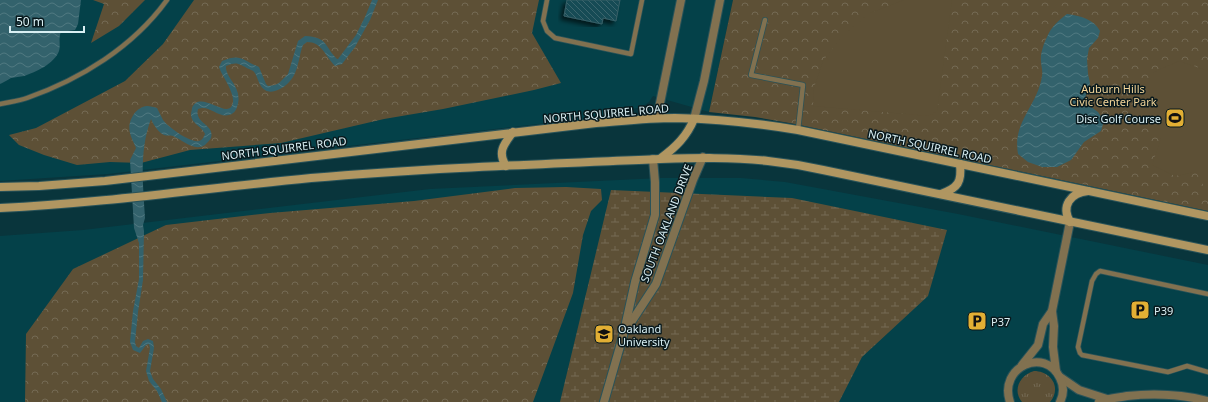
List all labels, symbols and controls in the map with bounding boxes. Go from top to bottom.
scale bar [10,8,84,34]
text: 50 m [16,13,44,30]
park label: Auburn Hills Civic Center Park [1069,81,1157,109]
street label: NORTH SQUIRREL ROAD [543,100,669,126]
sports icon: Disc Golf Course [1164,107,1186,129]
place label: Disc Golf Course [1076,111,1161,126]
street label: NORTH SQUIRREL ROAD [867,126,993,166]
street label: NORTH SQUIRREL ROAD [221,133,347,163]
street label: SOUTH OAKLAND DRIVE [637,162,695,284]
parking icon: P39 [1129,299,1151,321]
place label: P39 [1154,303,1173,318]
parking icon: P37 [966,310,988,332]
place label: P37 [991,314,1010,329]
place label: Oakland University [618,321,670,349]
school or university icon: Oakland University [593,323,615,345]

